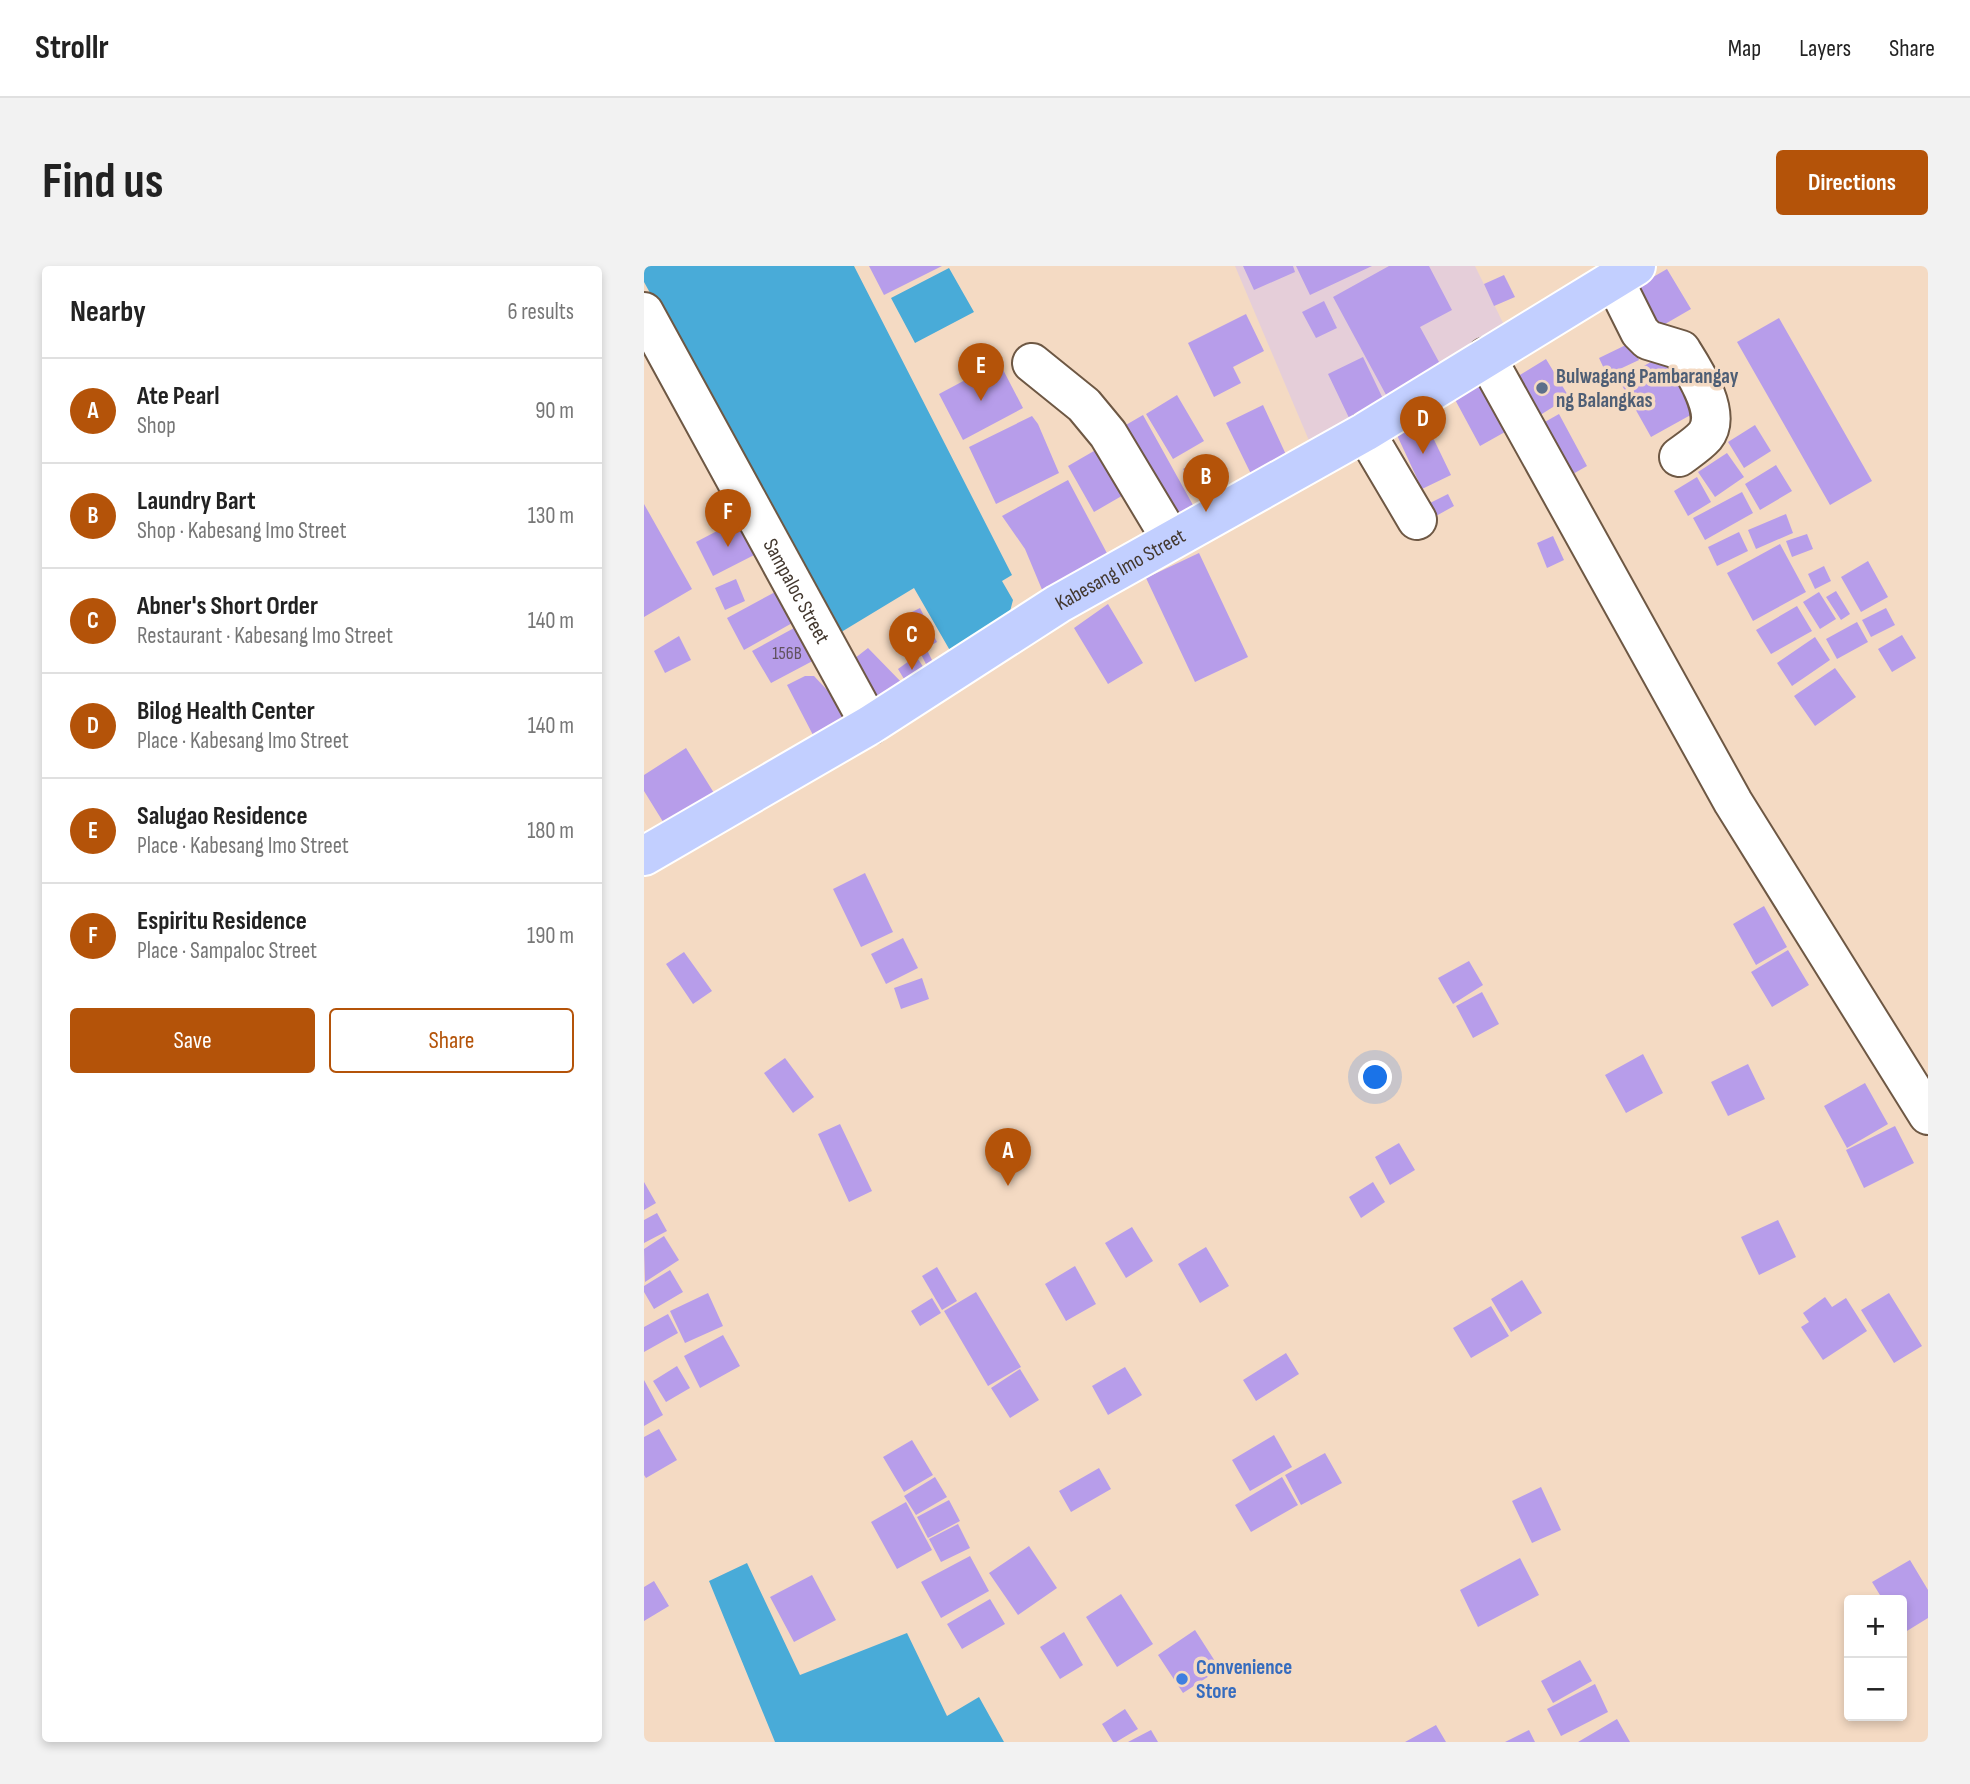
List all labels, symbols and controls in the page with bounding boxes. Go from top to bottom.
text: Strollr [35,28,109,68]
text: Map [1728,34,1761,63]
text: Layers [1799,34,1851,63]
text: Share [1889,34,1935,63]
button: Directions [1776,150,1928,215]
text: Find us [42,153,164,212]
text: Nearby [70,294,146,330]
text: 6 results [508,298,574,326]
pin: E [958,343,1004,401]
place label: Bulwagang Pambarangay ng Balangkas [1556,364,1739,413]
marker: Bulwagang Pambarangay ng Balangkas [1534,380,1550,396]
text: Ate Pearl [137,381,220,412]
pin: D [1400,396,1446,454]
text: A [88,397,98,425]
text: 90 m [535,397,574,425]
text: Shop [137,412,176,440]
pin: B [1183,454,1229,512]
text: Laundry Bart [137,486,256,517]
pin: F [705,489,751,547]
text: B [88,502,98,530]
text: 130 m [528,502,574,530]
text: Shop · Kabesang Imo Street [137,517,346,545]
street label: Kabesang Imo Street [1051,523,1190,616]
street label: Sampaloc Street [758,534,835,648]
text: Abner's Short Order [137,591,318,622]
text: C [87,607,99,635]
text: 140 m [528,607,574,635]
pin: C [889,612,935,670]
text: Restaurant · Kabesang Imo Street [137,622,393,650]
house number: 156B [772,643,802,664]
text: Bilog Health Center [137,696,315,727]
text: D [87,712,99,740]
text: 140 m [528,712,574,740]
text: Place · Kabesang Imo Street [137,727,349,755]
text: Salugao Residence [137,801,308,832]
text: E [88,817,98,845]
text: 180 m [527,817,574,845]
text: Place · Kabesang Imo Street [137,832,349,860]
text: Espiritu Residence [137,906,307,937]
text: F [88,922,98,950]
text: 190 m [527,922,574,950]
text: Place · Sampaloc Street [137,937,317,965]
button: Save [70,1008,315,1073]
button: Share [329,1008,574,1073]
your location [1358,1060,1392,1094]
pin: A [985,1128,1031,1186]
map controls [1844,1595,1907,1721]
button: + [1844,1595,1907,1658]
place label: Convenience Store [1196,1655,1292,1704]
button: − [1844,1658,1907,1721]
marker: Convenience Store [1174,1671,1190,1687]

